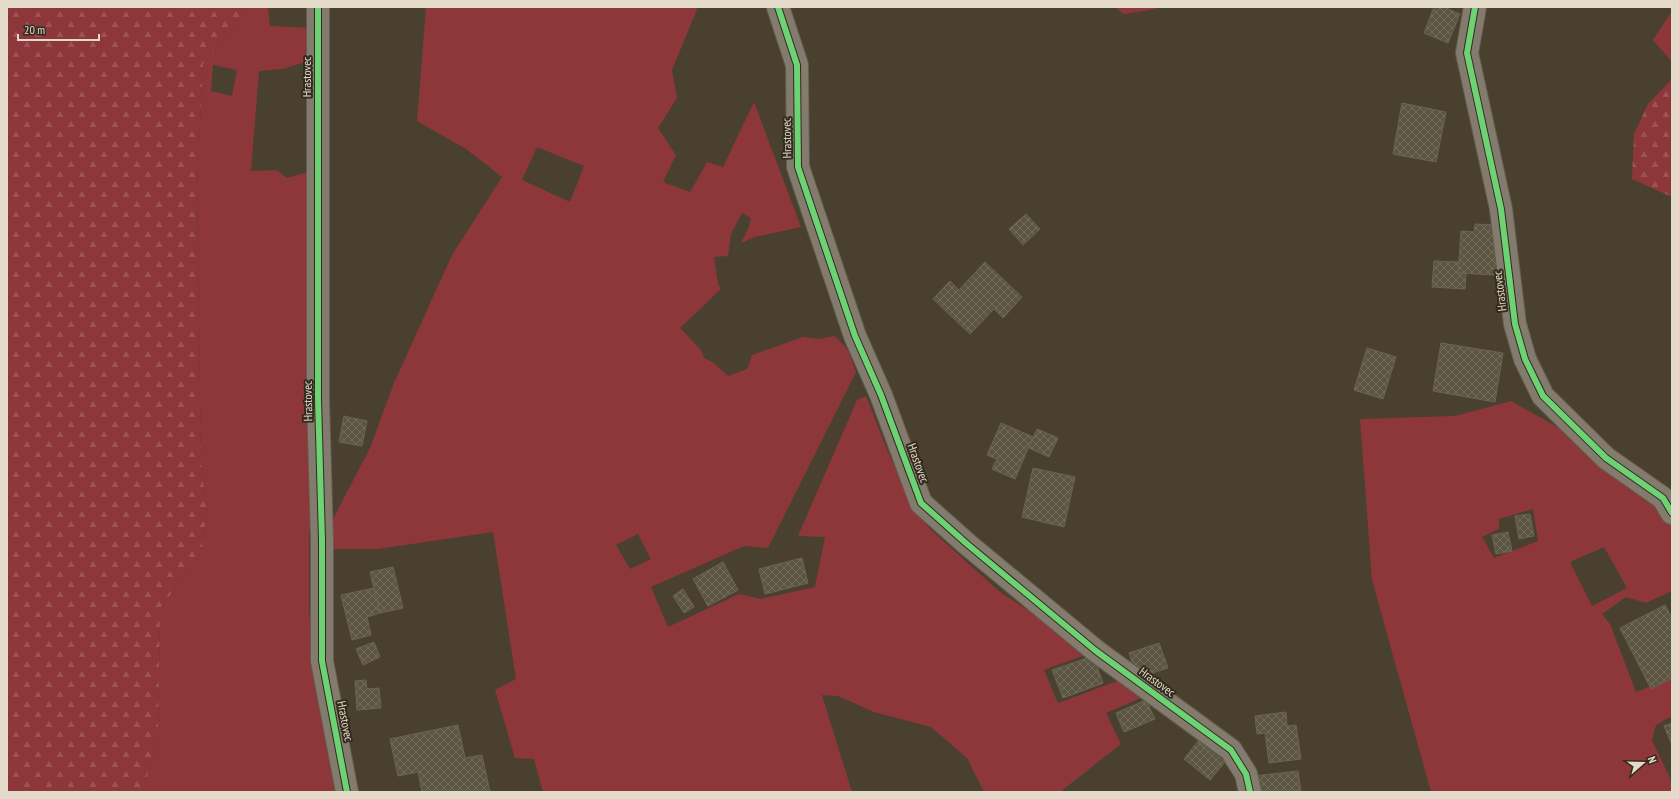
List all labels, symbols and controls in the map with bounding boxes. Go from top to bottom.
scale bar [18,16,99,42]
text: 20 m [24,22,45,37]
street label: Hrastovec [299,56,314,97]
street label: Hrastovec [779,117,794,158]
street label: Hrastovec [1489,269,1509,312]
street label: Hrastovec [300,380,315,421]
street label: Hrastovec [904,441,933,485]
street label: Hrastovec [1136,664,1179,700]
street label: Hrastovec [334,700,357,743]
north arrow [1623,743,1663,783]
text: N [1645,754,1660,765]

